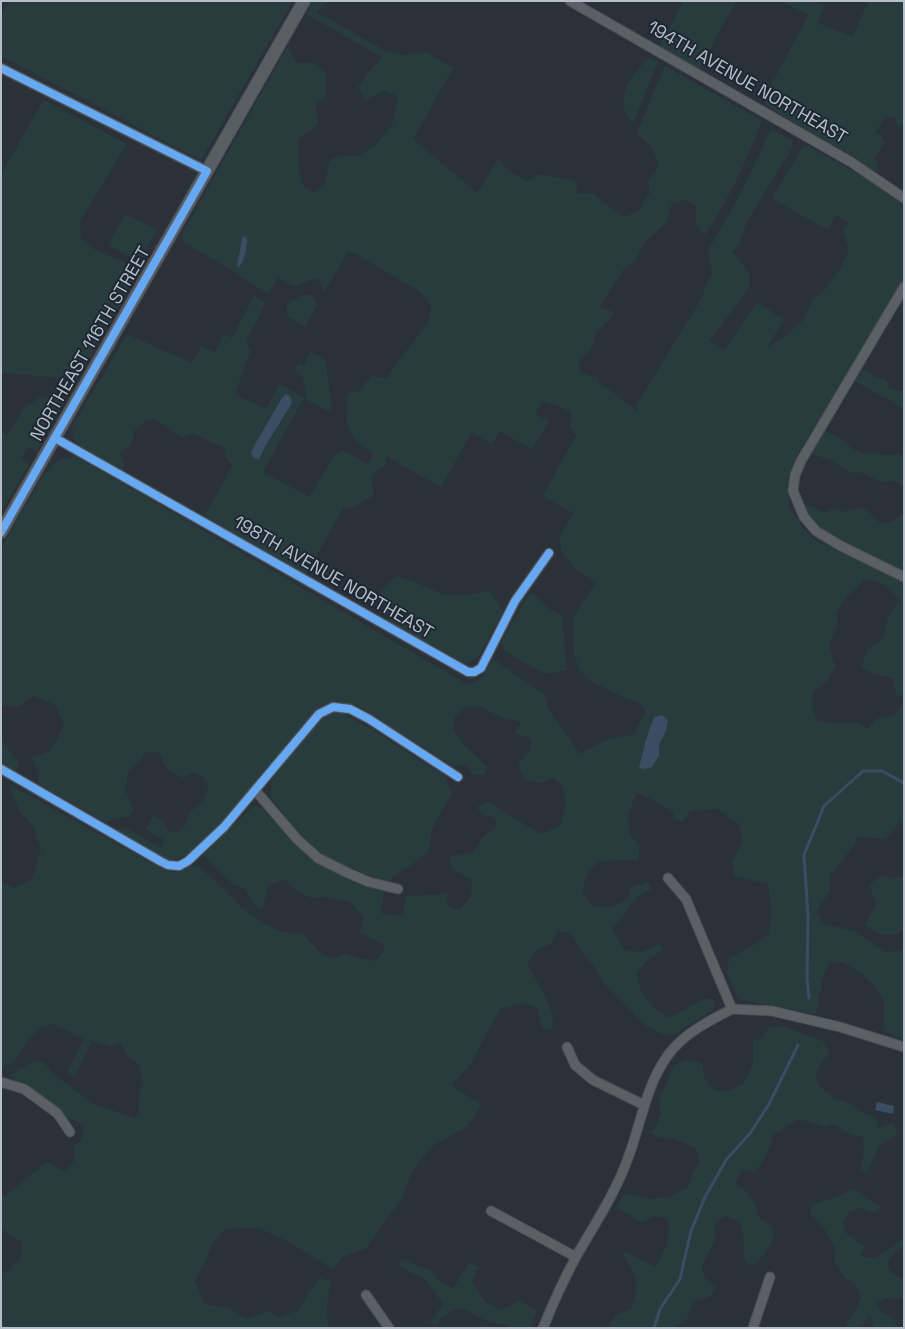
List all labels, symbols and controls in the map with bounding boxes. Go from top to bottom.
street label: 194TH AVENUE NORTHEAST [643,17,851,149]
street label: NORTHEAST 116TH STREET [26,243,156,445]
street label: 198TH AVENUE NORTHEAST [229,512,437,644]

